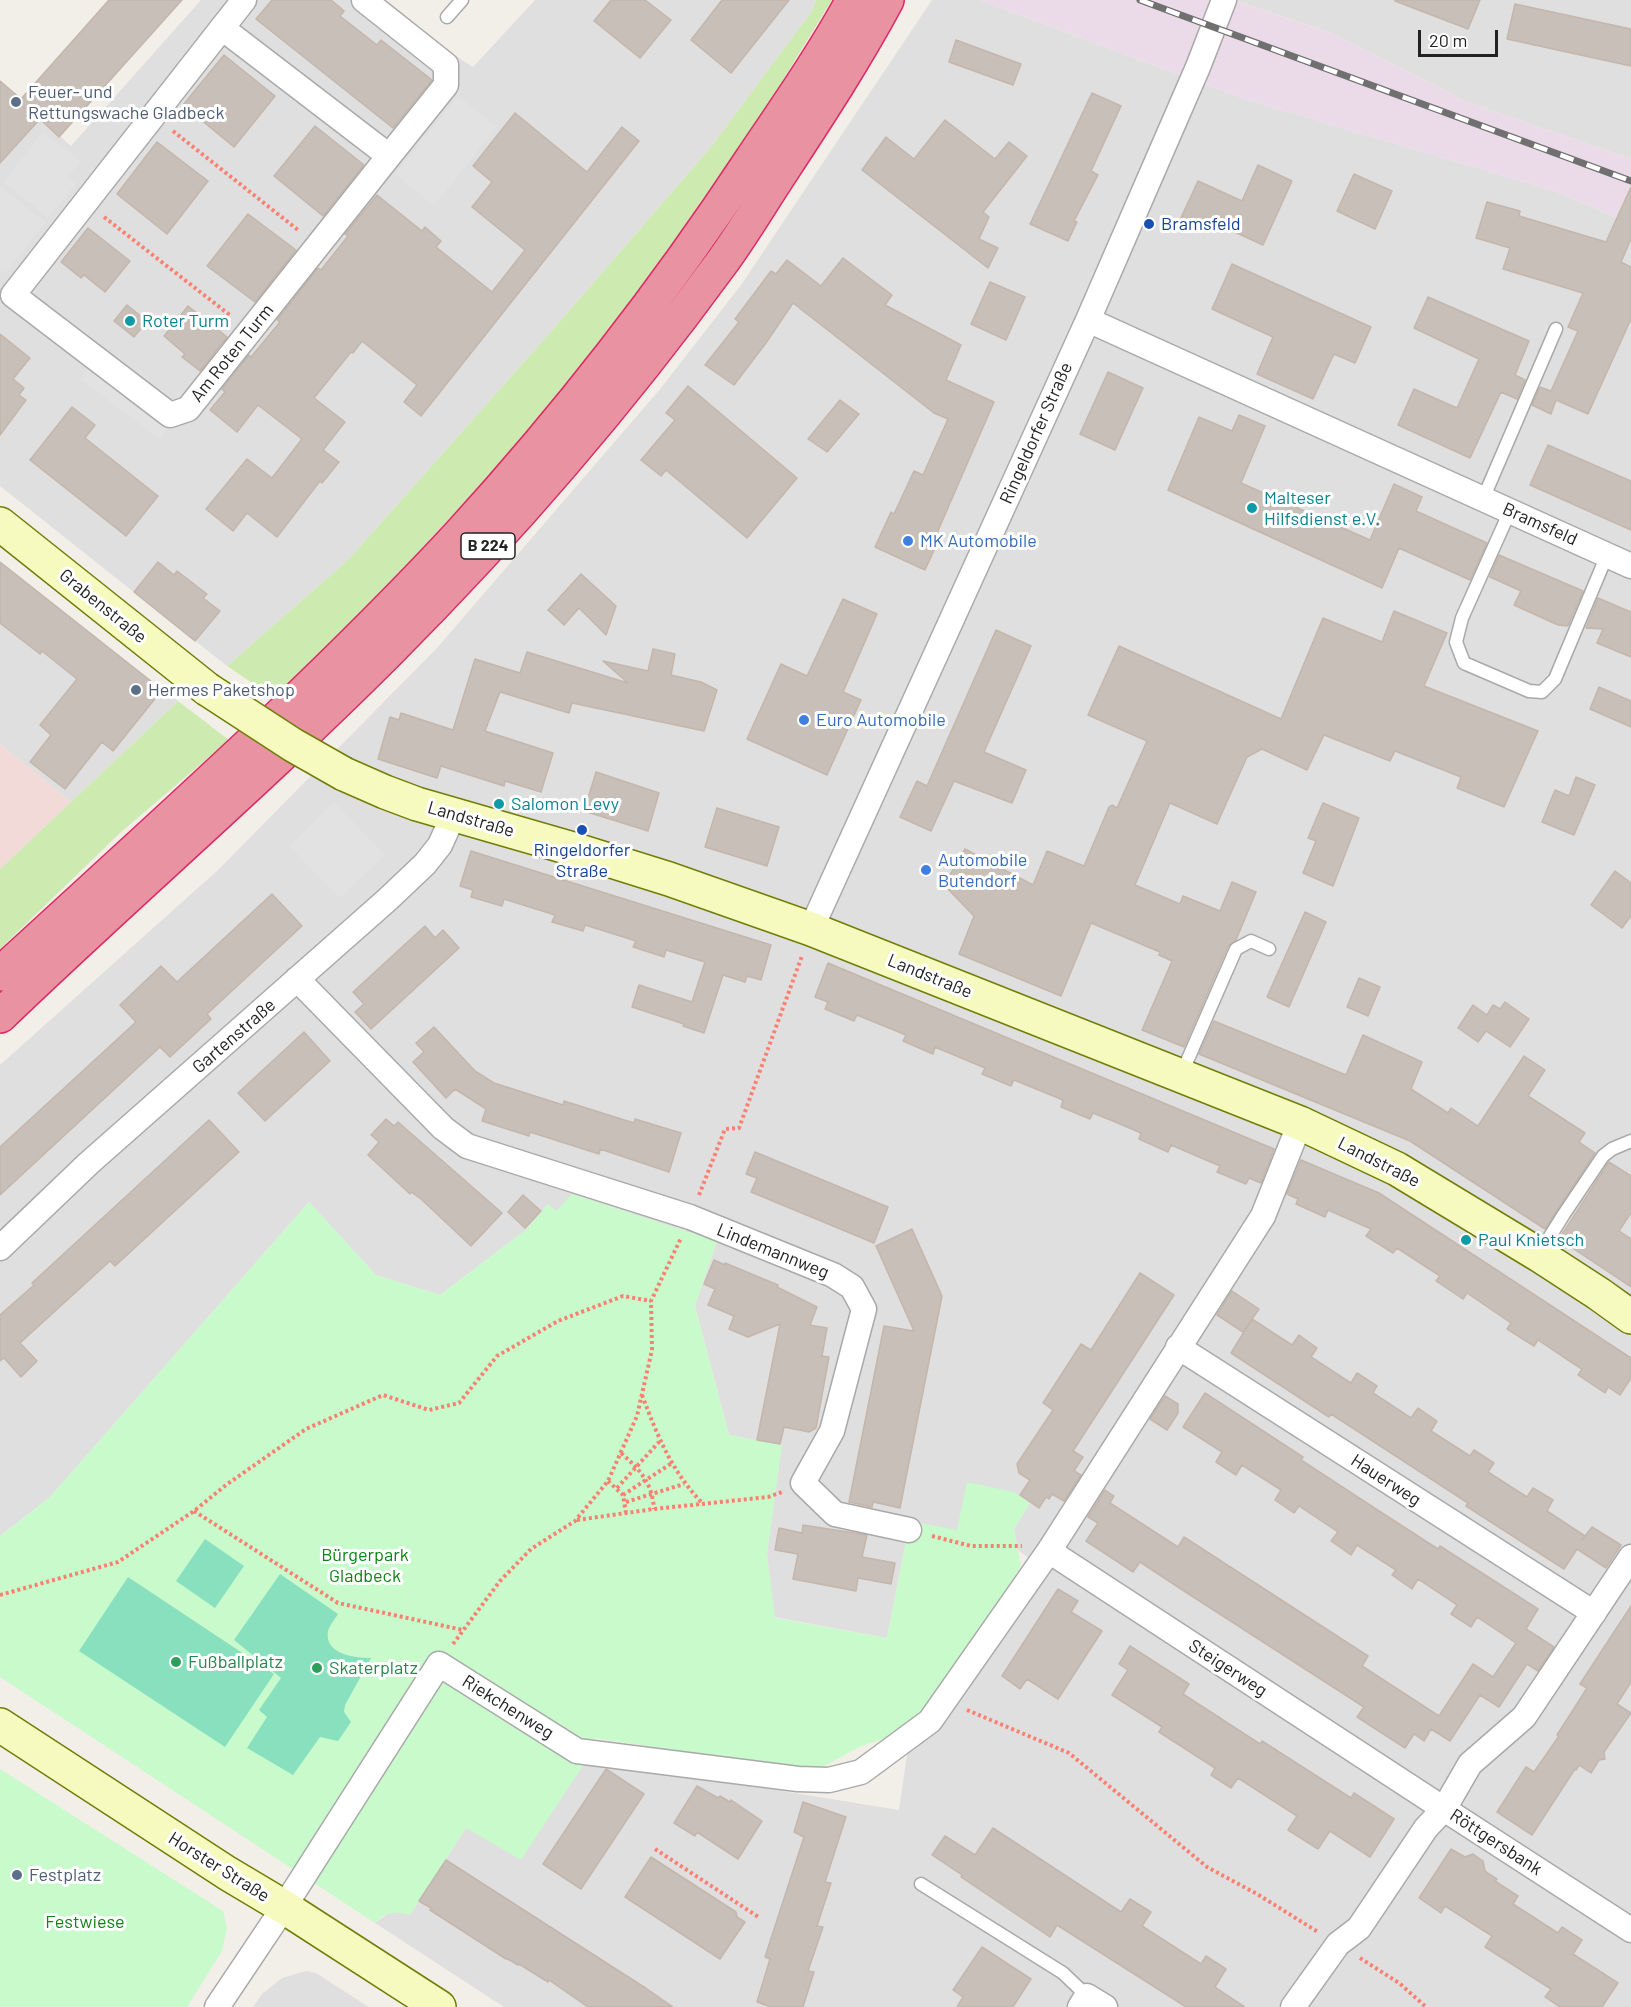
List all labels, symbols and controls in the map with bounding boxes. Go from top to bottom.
scale bar [1421,18,1500,56]
text: 20 m [1429,29,1467,51]
place label: Feuer- und Rettungswache Gladbeck [28,81,224,124]
marker: Feuer- und Rettungswache Gladbeck [9,95,23,109]
place label: Bramsfeld [1161,213,1241,235]
marker: Bramsfeld [1142,217,1156,231]
street label: Am Roten Turm [186,300,278,406]
place label: Roter Turm [142,310,229,332]
marker: Roter Turm [123,314,137,328]
street label: Ringeldorfer Straße [995,359,1077,507]
place label: Malteser Hilfsdienst e.V. [1264,487,1380,530]
street label: Bramsfeld [1499,498,1581,550]
marker: Malteser Hilfsdienst e.V. [1245,501,1259,515]
place label: MK Automobile [920,530,1037,552]
road number: B 224 [461,533,515,559]
marker: MK Automobile [901,534,915,548]
street label: Grabenstraße [55,564,151,648]
place label: Hermes Paketshop [148,679,295,701]
marker: Hermes Paketshop [129,683,143,697]
place label: Euro Automobile [816,709,946,731]
marker: Euro Automobile [797,713,811,727]
place label: Salomon Levy [511,793,619,815]
street label: Landstraße [425,796,517,842]
marker: Salomon Levy [492,797,506,811]
marker: Ringeldorfer Straße [575,823,589,837]
place label: Ringeldorfer Straße [534,839,630,882]
place label: Automobile Butendorf [938,849,1027,892]
marker: Automobile Butendorf [919,863,933,877]
street label: Landstraße [885,949,975,1003]
street label: Gartenstraße [188,994,280,1078]
street label: Landstraße [1334,1132,1424,1192]
street label: Lindemannweg [714,1219,832,1283]
place label: Paul Knietsch [1478,1229,1584,1251]
marker: Paul Knietsch [1459,1233,1473,1247]
street label: Hauerweg [1347,1449,1425,1511]
park label: Bürgerpark Gladbeck [321,1544,409,1586]
street label: Steigerweg [1185,1635,1271,1701]
place label: Fußballplatz [188,1651,283,1673]
marker: Fußballplatz [169,1655,183,1669]
place label: Skaterplatz [329,1657,418,1679]
marker: Skaterplatz [310,1661,324,1675]
street label: Riekchenweg [458,1670,558,1744]
street label: Röttgersbank [1446,1804,1546,1880]
street label: Horster Straße [164,1827,274,1907]
place label: Festplatz [29,1864,101,1886]
marker: Festplatz [10,1868,24,1882]
park label: Festwiese [45,1911,125,1933]

